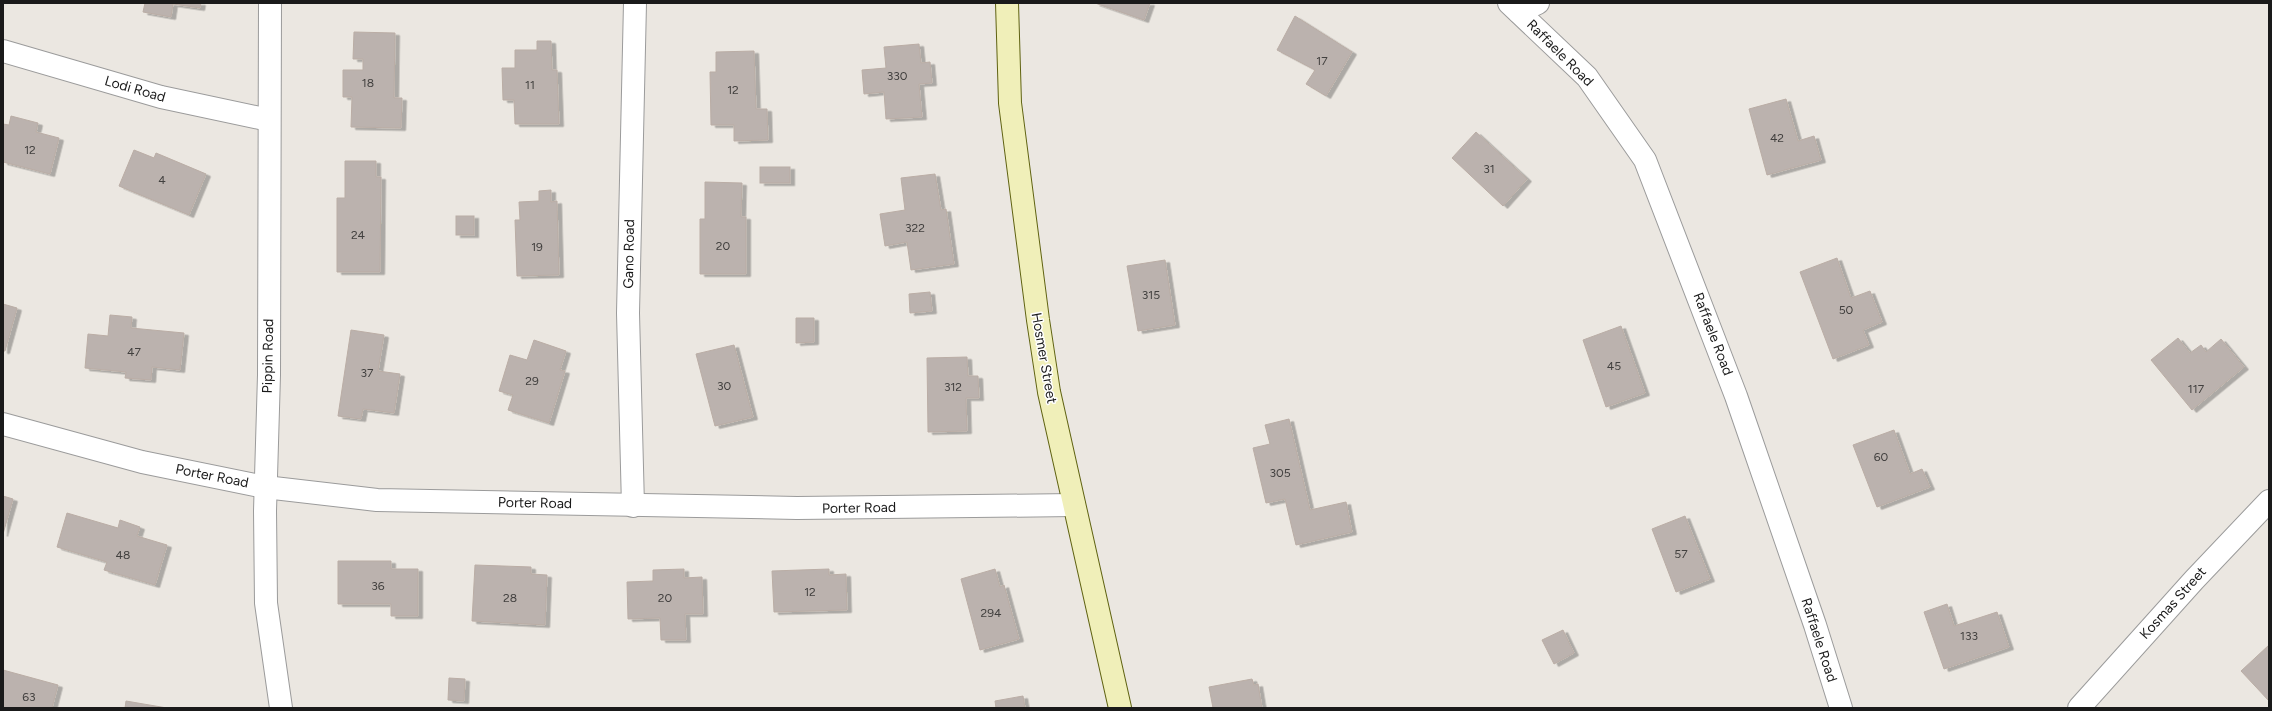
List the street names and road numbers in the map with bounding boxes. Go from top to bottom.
street label: Raffaele Road [1523,16,1597,90]
street label: Lodi Road [103,72,167,106]
street label: Gano Road [620,219,638,289]
street label: Raffaele Road [1689,290,1737,378]
street label: Hosmer Street [1028,311,1060,405]
street label: Pippin Road [259,319,277,393]
street label: Porter Road [174,461,250,491]
street label: Porter Road [498,494,572,512]
street label: Porter Road [822,499,896,517]
street label: Kosmas Street [2136,563,2210,643]
street label: Raffaele Road [1797,596,1841,684]

